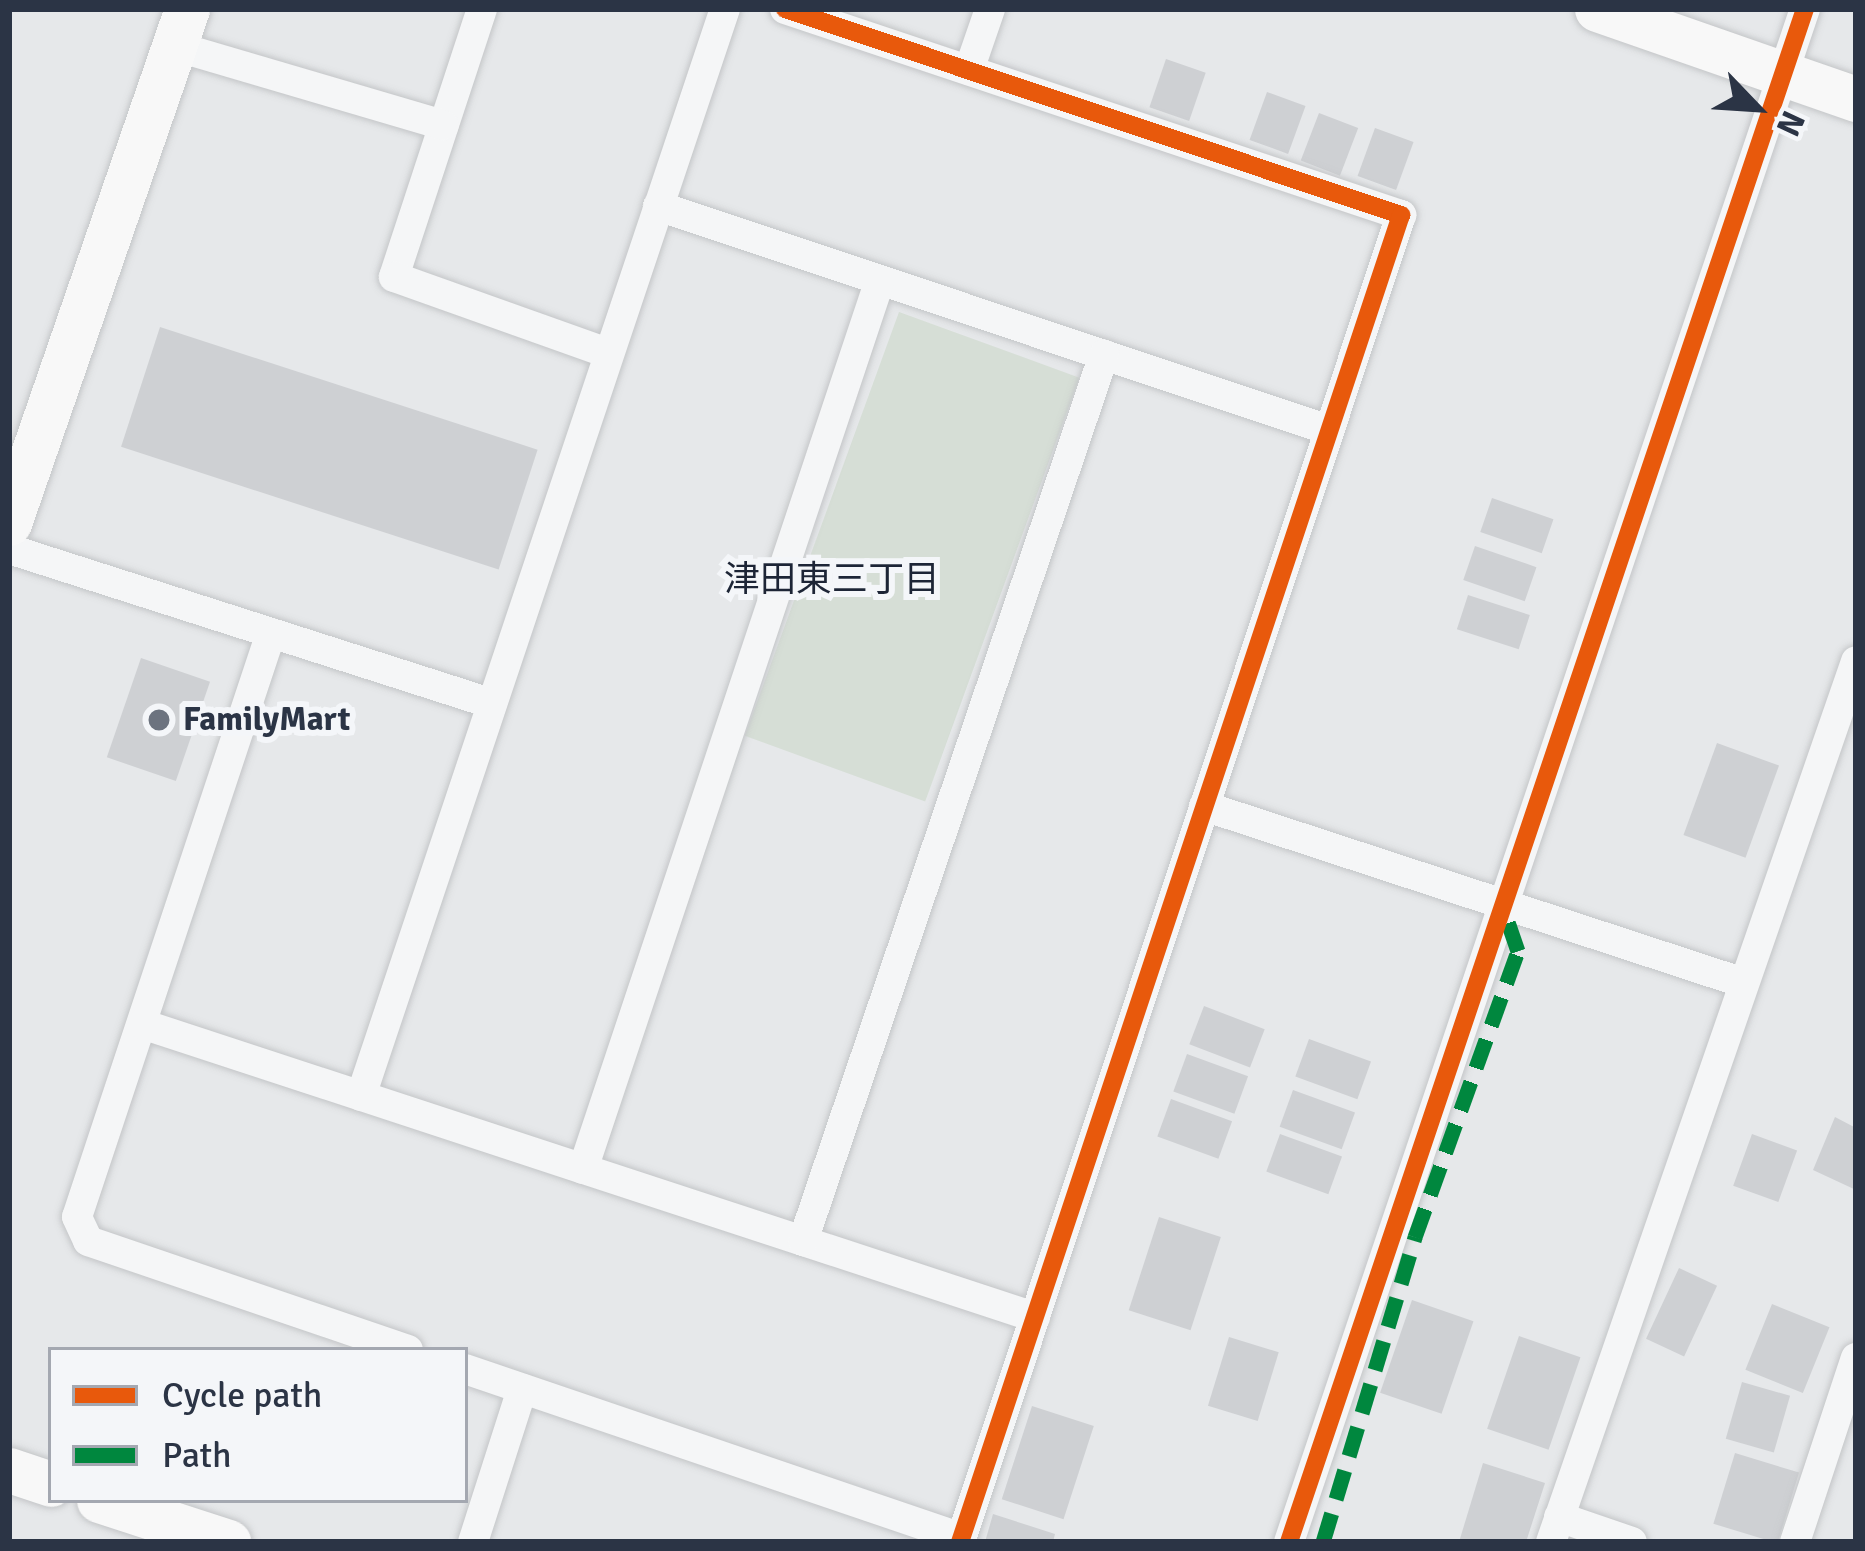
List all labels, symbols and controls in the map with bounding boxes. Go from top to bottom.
north arrow [1697,48,1817,168]
text: N [1767,104,1814,142]
district label: 津田東三丁目 [724,558,940,602]
place label: FamilyMart [183,700,350,740]
marker: FamilyMart [146,707,172,733]
legend [48,1347,468,1503]
text: Cycle path [162,1373,322,1418]
text: Path [162,1433,232,1478]

